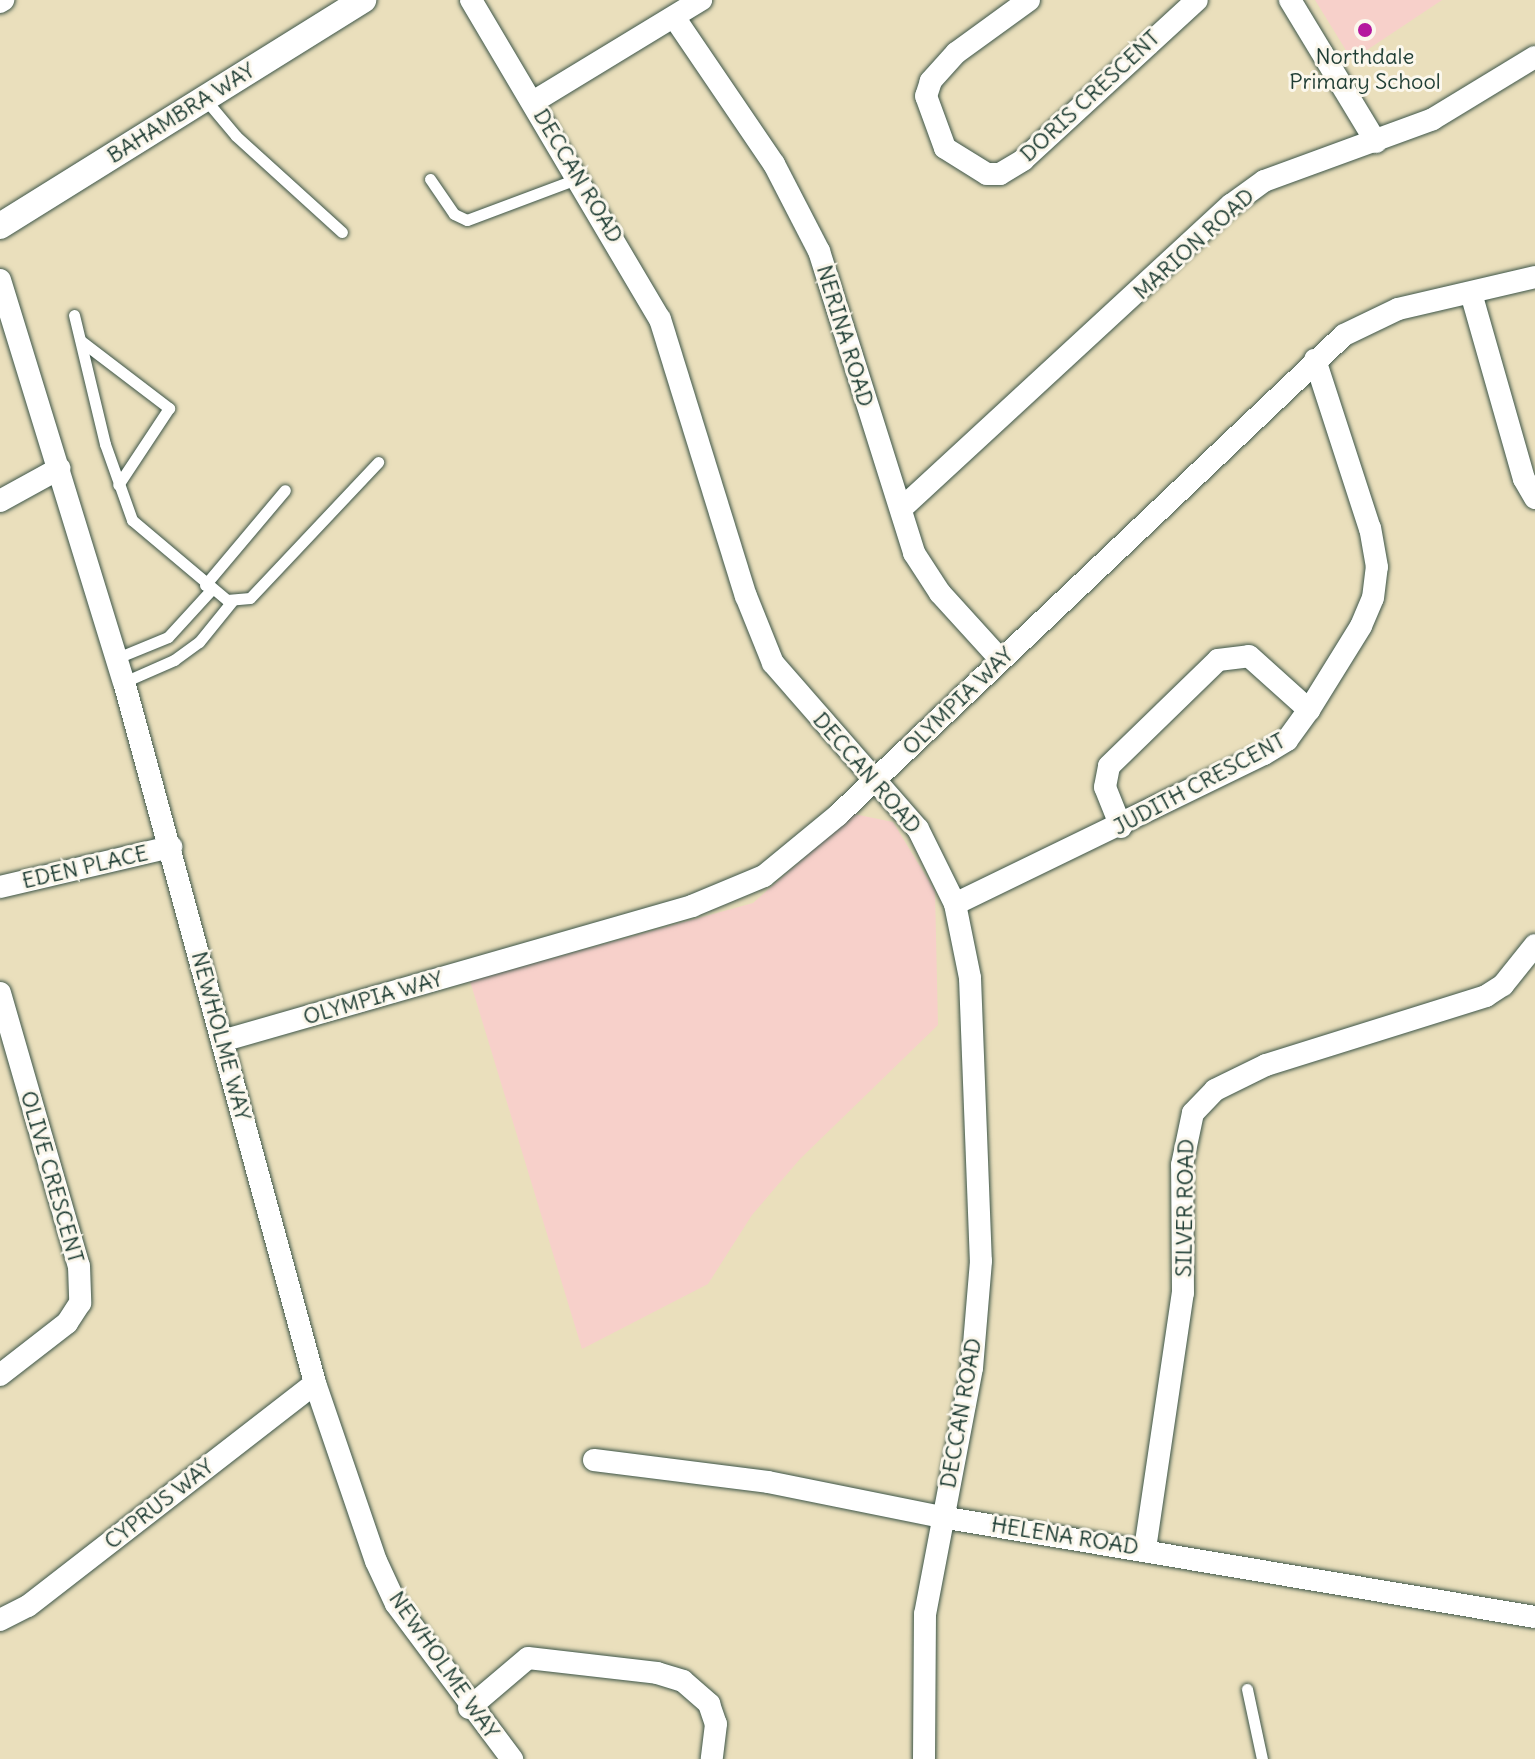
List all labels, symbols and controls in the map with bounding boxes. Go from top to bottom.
marker: Northdale Primary School [1356,21,1374,39]
street label: DORIS CRESCENT [1015,25,1165,167]
place label: Northdale Primary School [1289,43,1441,94]
street label: BAHAMBRA WAY [102,57,260,169]
street label: DECCAN ROAD [528,104,628,248]
street label: MARION ROAD [1128,183,1260,305]
street label: NERINA ROAD [811,262,879,410]
street label: OLYMPIA WAY [897,641,1019,761]
street label: DECCAN ROAD [807,707,927,839]
street label: JUDITH CRESCENT [1108,727,1290,841]
street label: EDEN PLACE [19,840,151,894]
street label: NEWHOLME WAY [186,949,256,1123]
street label: OLYMPIA WAY [300,965,446,1031]
street label: OLIVE CRESCENT [15,1088,89,1266]
street label: SILVER ROAD [1171,1138,1199,1278]
street label: DECCAN ROAD [935,1336,987,1490]
street label: CYPRUS WAY [99,1453,219,1555]
street label: HELENA ROAD [989,1511,1141,1561]
street label: NEWHOLME WAY [383,1586,505,1744]

